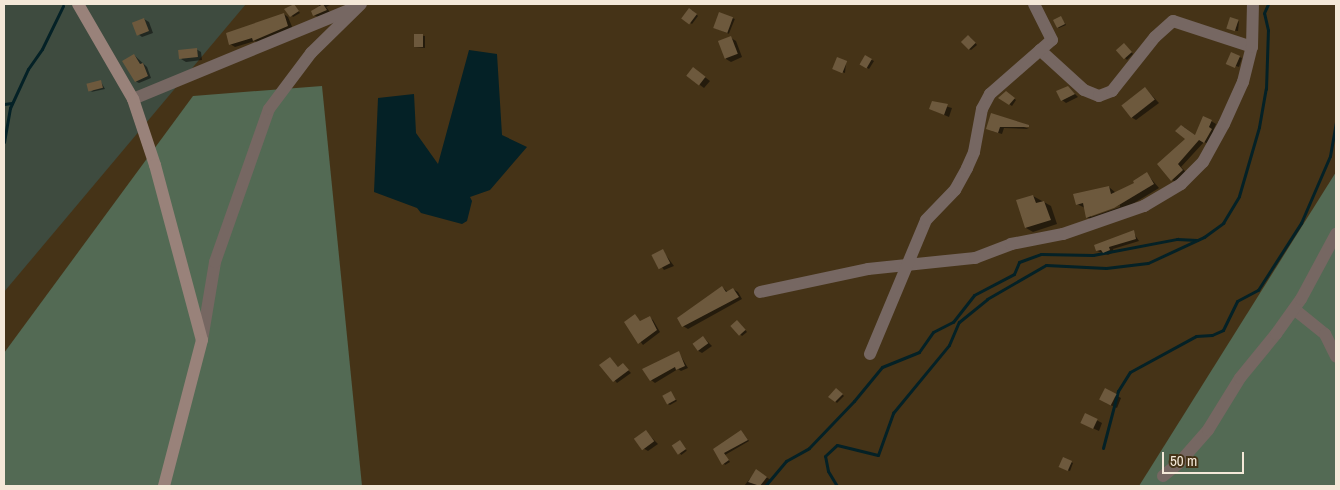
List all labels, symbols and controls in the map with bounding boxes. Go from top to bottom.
scale bar [1165,442,1248,474]
text: 50 m [1170,450,1197,471]

